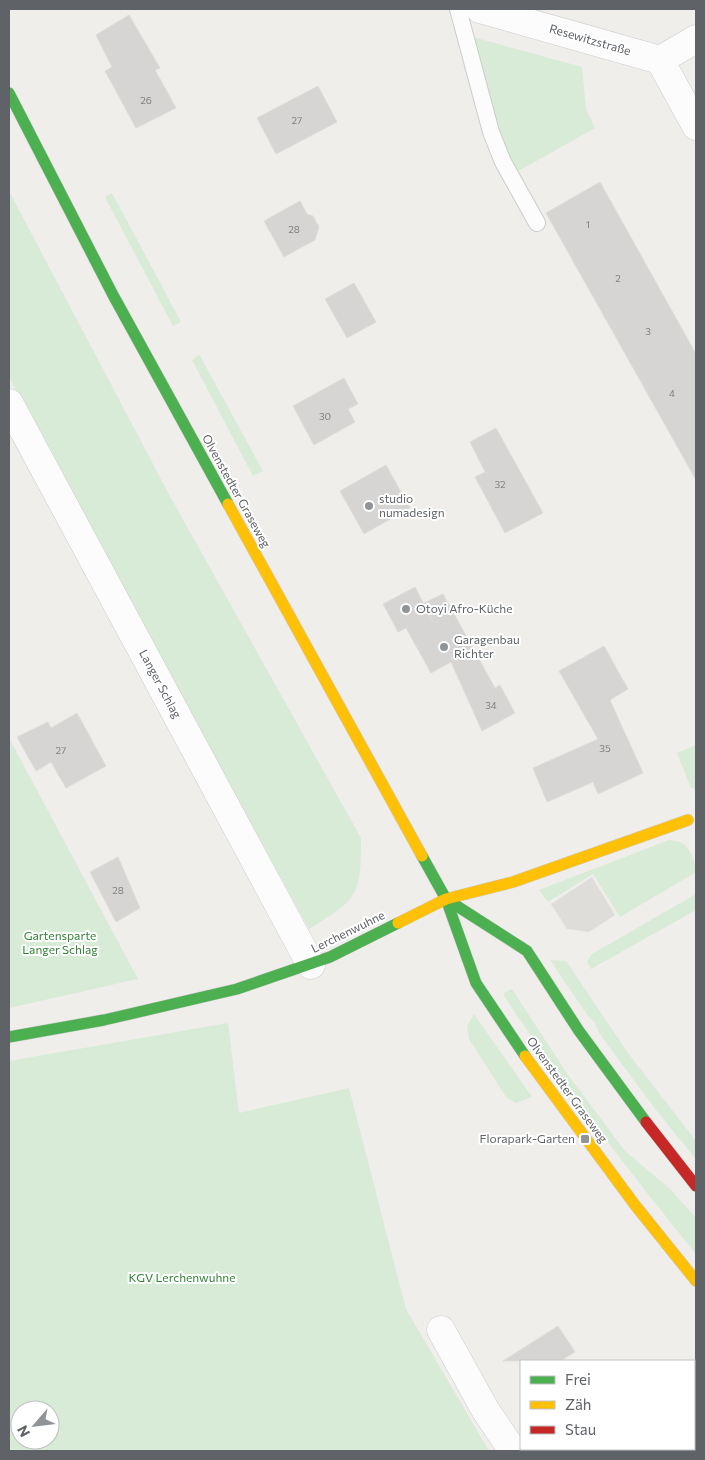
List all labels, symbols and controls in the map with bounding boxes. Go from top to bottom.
street label: Resewitzstraße [548,21,633,57]
house number: 26 [140,94,152,106]
house number: 27 [292,114,302,126]
house number: 1 [586,218,590,230]
house number: 28 [288,223,300,235]
house number: 2 [615,272,621,284]
house number: 3 [645,325,651,337]
house number: 4 [669,387,675,399]
house number: 30 [319,410,331,422]
street label: Olvenstedter Graseweg [200,431,274,550]
house number: 32 [494,478,506,490]
place label: studio numadesign [379,491,445,519]
marker: studio numadesign [363,500,375,512]
place label: Otoyi Afro-Küche [416,601,513,615]
marker: Otoyi Afro-Küche [400,603,412,615]
place label: Garagenbau Richter [454,632,520,660]
marker: Garagenbau Richter [438,641,450,653]
street label: Langer Schlag [137,647,185,721]
house number: 34 [485,699,497,711]
house number: 35 [599,742,611,754]
house number: 27 [56,744,66,756]
house number: 28 [112,884,124,896]
street label: Lerchenwuhne [309,907,387,955]
park label: Gartensparte Langer Schlag [22,928,98,956]
street label: Olvenstedter Graseweg [525,1034,611,1145]
place label: Florapark-Garten [480,1131,575,1145]
marker: Florapark-Garten [579,1133,591,1145]
park label: KGV Lerchenwuhne [128,1270,236,1284]
legend [520,1360,695,1450]
text: Frei [565,1370,591,1388]
text: Zäh [565,1395,591,1413]
north arrow [10,1400,60,1450]
text: Stau [565,1420,596,1438]
text: N [13,1423,33,1440]

